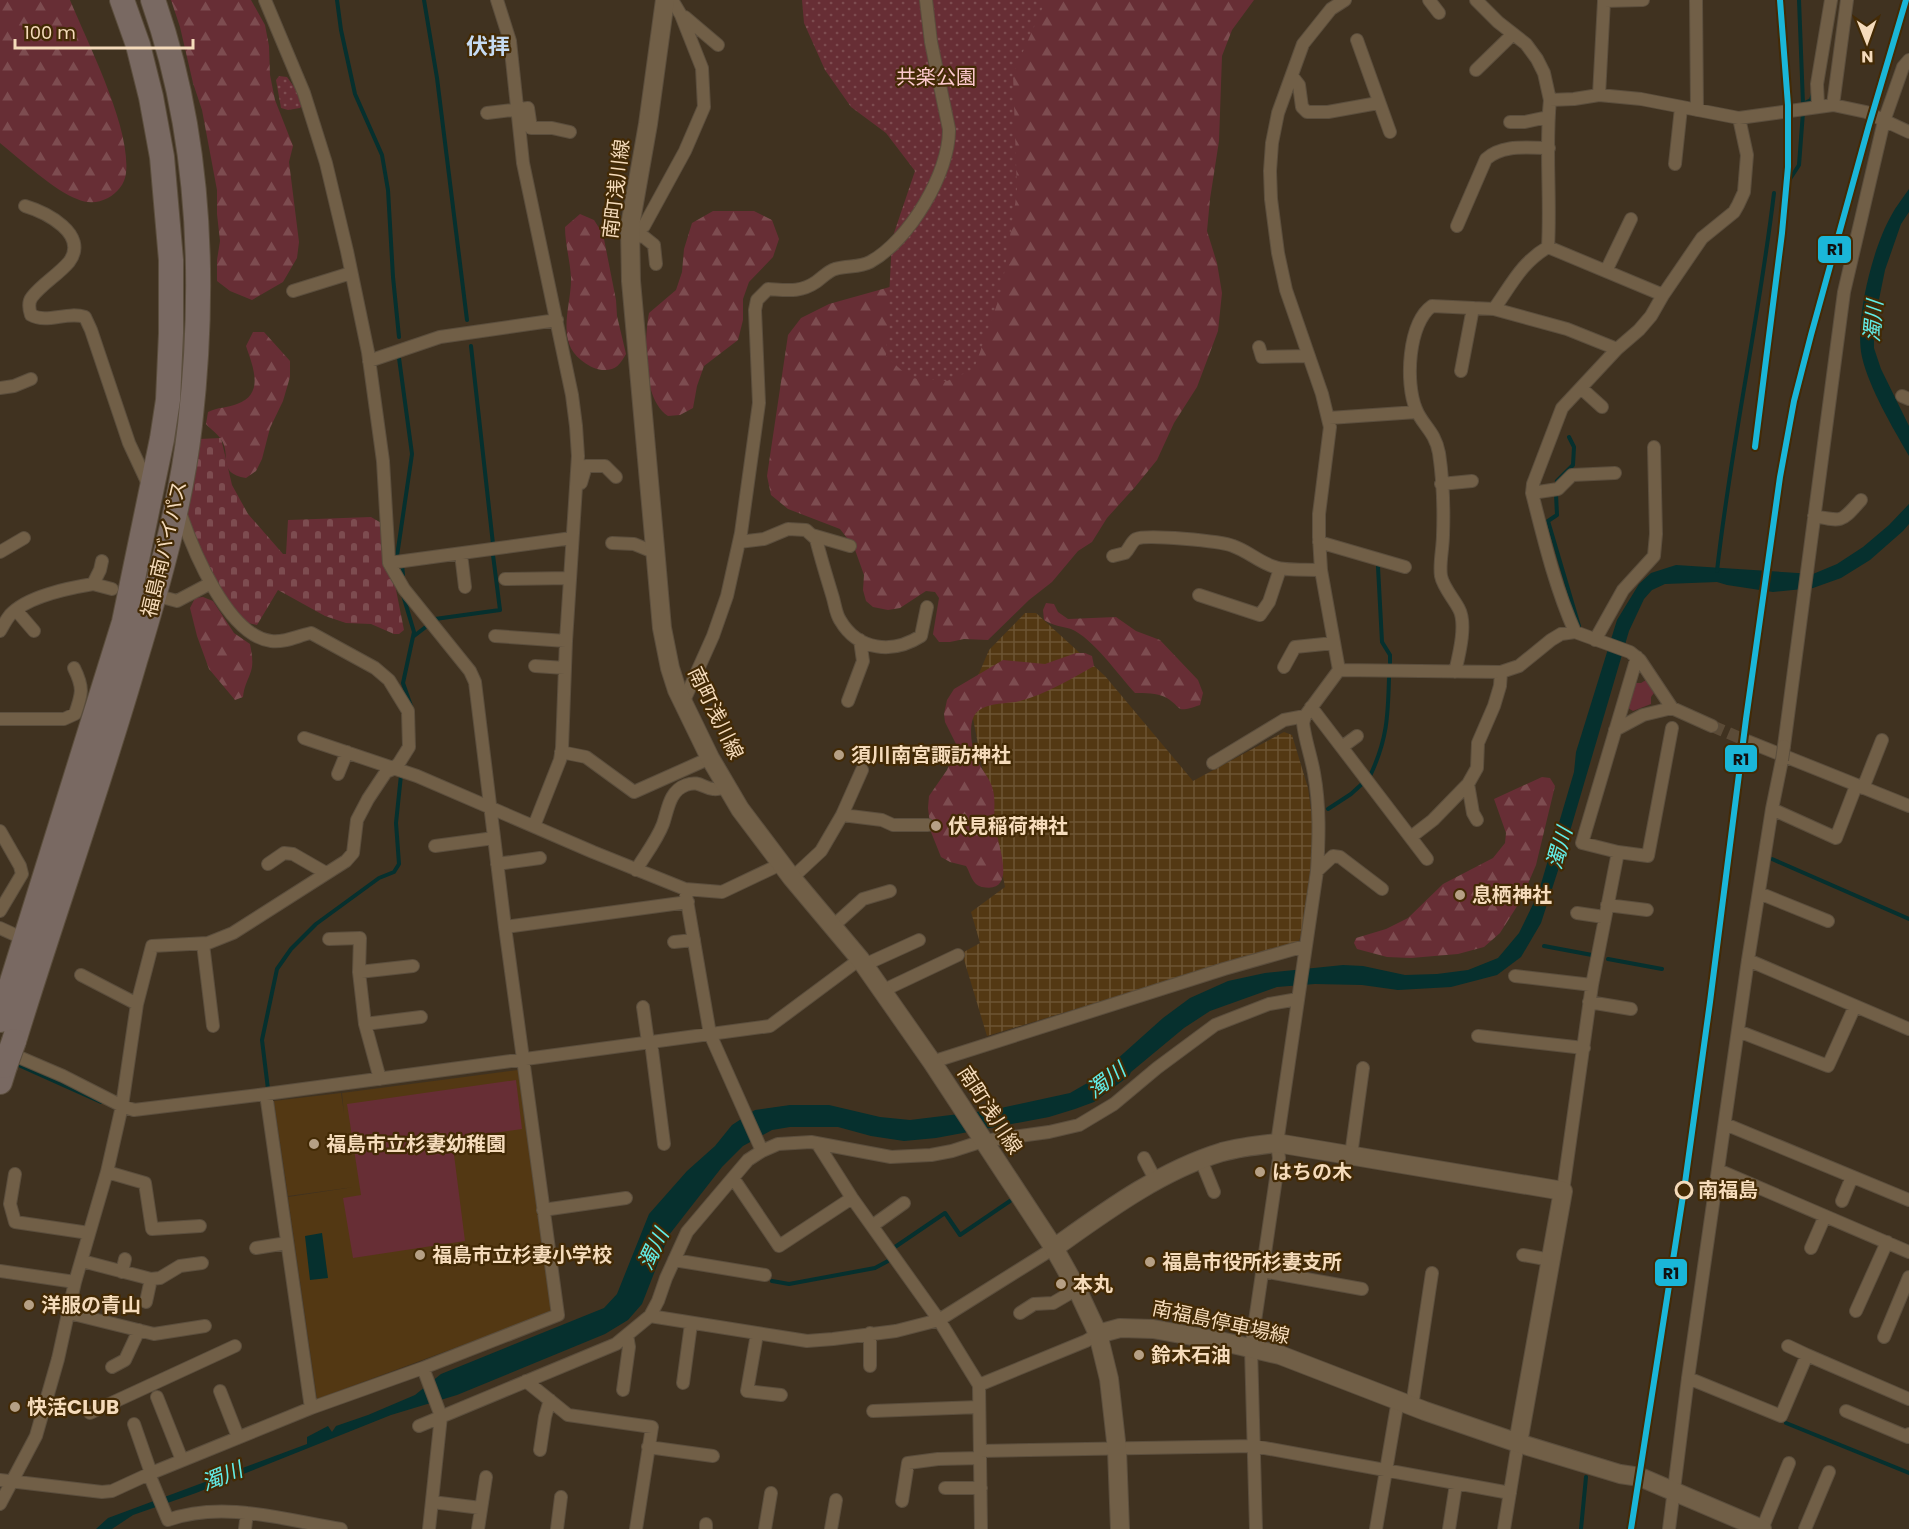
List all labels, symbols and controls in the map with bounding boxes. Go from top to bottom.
scale bar [15,12,194,50]
north arrow [1837,12,1897,72]
text: 100 m [24,20,76,45]
district label: 伏拝 [466,31,510,62]
text: N [1861,45,1873,68]
park label: 共楽公園 [896,63,976,91]
street label: 南町浅川線 [596,138,636,240]
line badge: R1 [1817,235,1852,264]
text: R1 [1827,238,1843,261]
water label: 濁川 [1857,297,1889,343]
street label: 福島南バイパス [135,478,193,620]
street label: 南町浅川線 [681,662,751,764]
place label: 須川南宮諏訪神社 [851,741,1011,769]
line badge: R1 [1724,744,1758,773]
marker: 須川南宮諏訪神社 [832,748,846,762]
text: R1 [1733,748,1749,771]
place label: 伏見稲荷神社 [948,812,1068,840]
marker: 伏見稲荷神社 [929,819,943,833]
water label: 濁川 [1539,822,1579,872]
place label: 息栖神社 [1472,881,1552,909]
marker: 息栖神社 [1453,888,1467,902]
water label: 濁川 [1081,1055,1133,1104]
street label: 南町浅川線 [951,1060,1029,1160]
place label: 福島市立杉妻幼稚園 [326,1130,506,1158]
marker: 福島市立杉妻幼稚園 [307,1137,321,1151]
place label: はちの木 [1272,1158,1352,1186]
marker: はちの木 [1253,1165,1267,1179]
place label: 南福島 [1698,1176,1758,1204]
marker: 南福島 [1675,1181,1693,1199]
water label: 濁川 [631,1222,676,1274]
place label: 福島市立杉妻小学校 [432,1241,612,1269]
marker: 福島市立杉妻小学校 [413,1248,427,1262]
place label: 福島市役所杉妻支所 [1162,1248,1342,1276]
marker: 福島市役所杉妻支所 [1143,1255,1157,1269]
line badge: R1 [1654,1258,1688,1287]
text: R1 [1663,1262,1679,1285]
place label: 本丸 [1073,1270,1113,1298]
marker: 本丸 [1054,1277,1068,1291]
place label: 洋服の青山 [41,1291,141,1319]
street label: 南福島停車場線 [1150,1294,1292,1350]
marker: 洋服の青山 [22,1298,36,1312]
place label: 鈴木石油 [1151,1341,1231,1369]
marker: 鈴木石油 [1132,1348,1146,1362]
place label: 快活CLUB [27,1393,119,1421]
marker: 快活CLUB [8,1400,22,1414]
water label: 濁川 [197,1454,249,1497]

